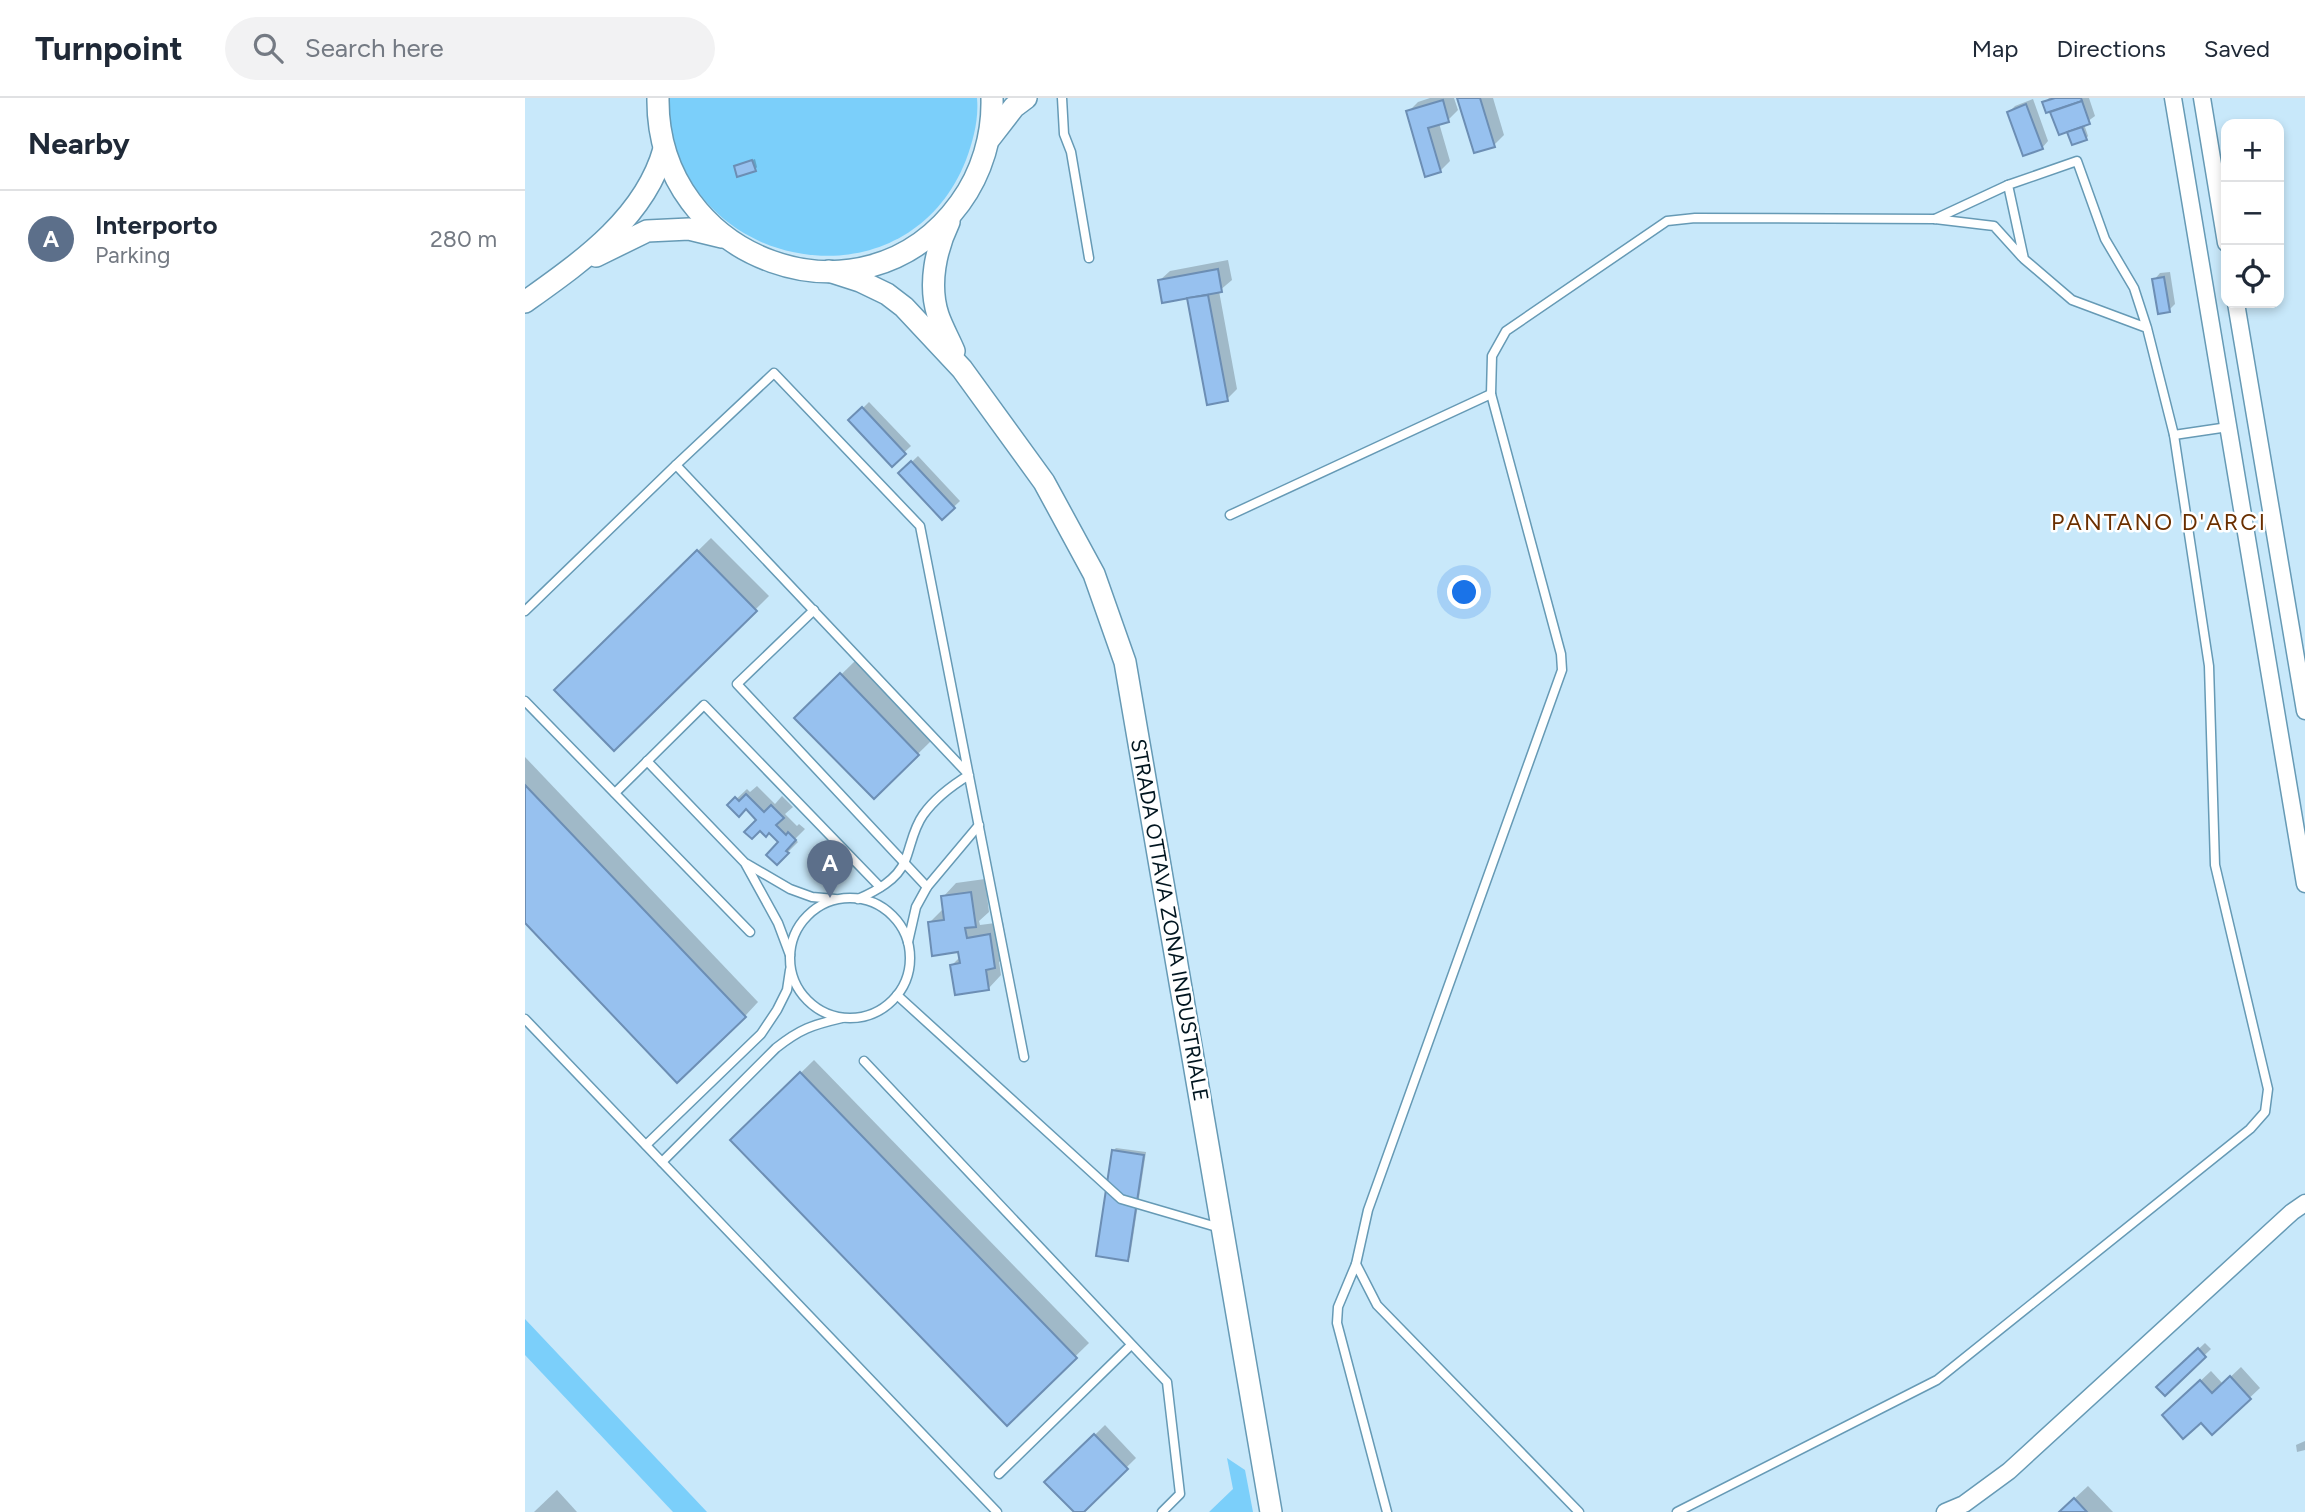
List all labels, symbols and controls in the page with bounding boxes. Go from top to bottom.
search box [225,17,715,80]
text: Turnpoint [35,29,183,68]
icon: search [249,29,287,67]
text: Search here [305,32,444,64]
text: Map [1972,34,2018,63]
text: Directions [2056,34,2166,63]
text: Saved [2204,34,2270,63]
map controls [2221,119,2284,308]
button: + [2221,119,2284,182]
text: Nearby [28,125,130,162]
button: − [2221,182,2284,245]
text: Interporto [95,209,218,241]
text: A [43,225,59,253]
text: 280 m [430,225,497,253]
text: Parking [95,241,170,269]
button: locate [2221,245,2284,308]
district label: PANTANO D'ARCI [2051,508,2267,536]
your location [1447,575,1481,609]
street label: STRADA OTTAVA ZONA INDUSTRIALE [1126,737,1214,1103]
pin: A [807,840,853,898]

